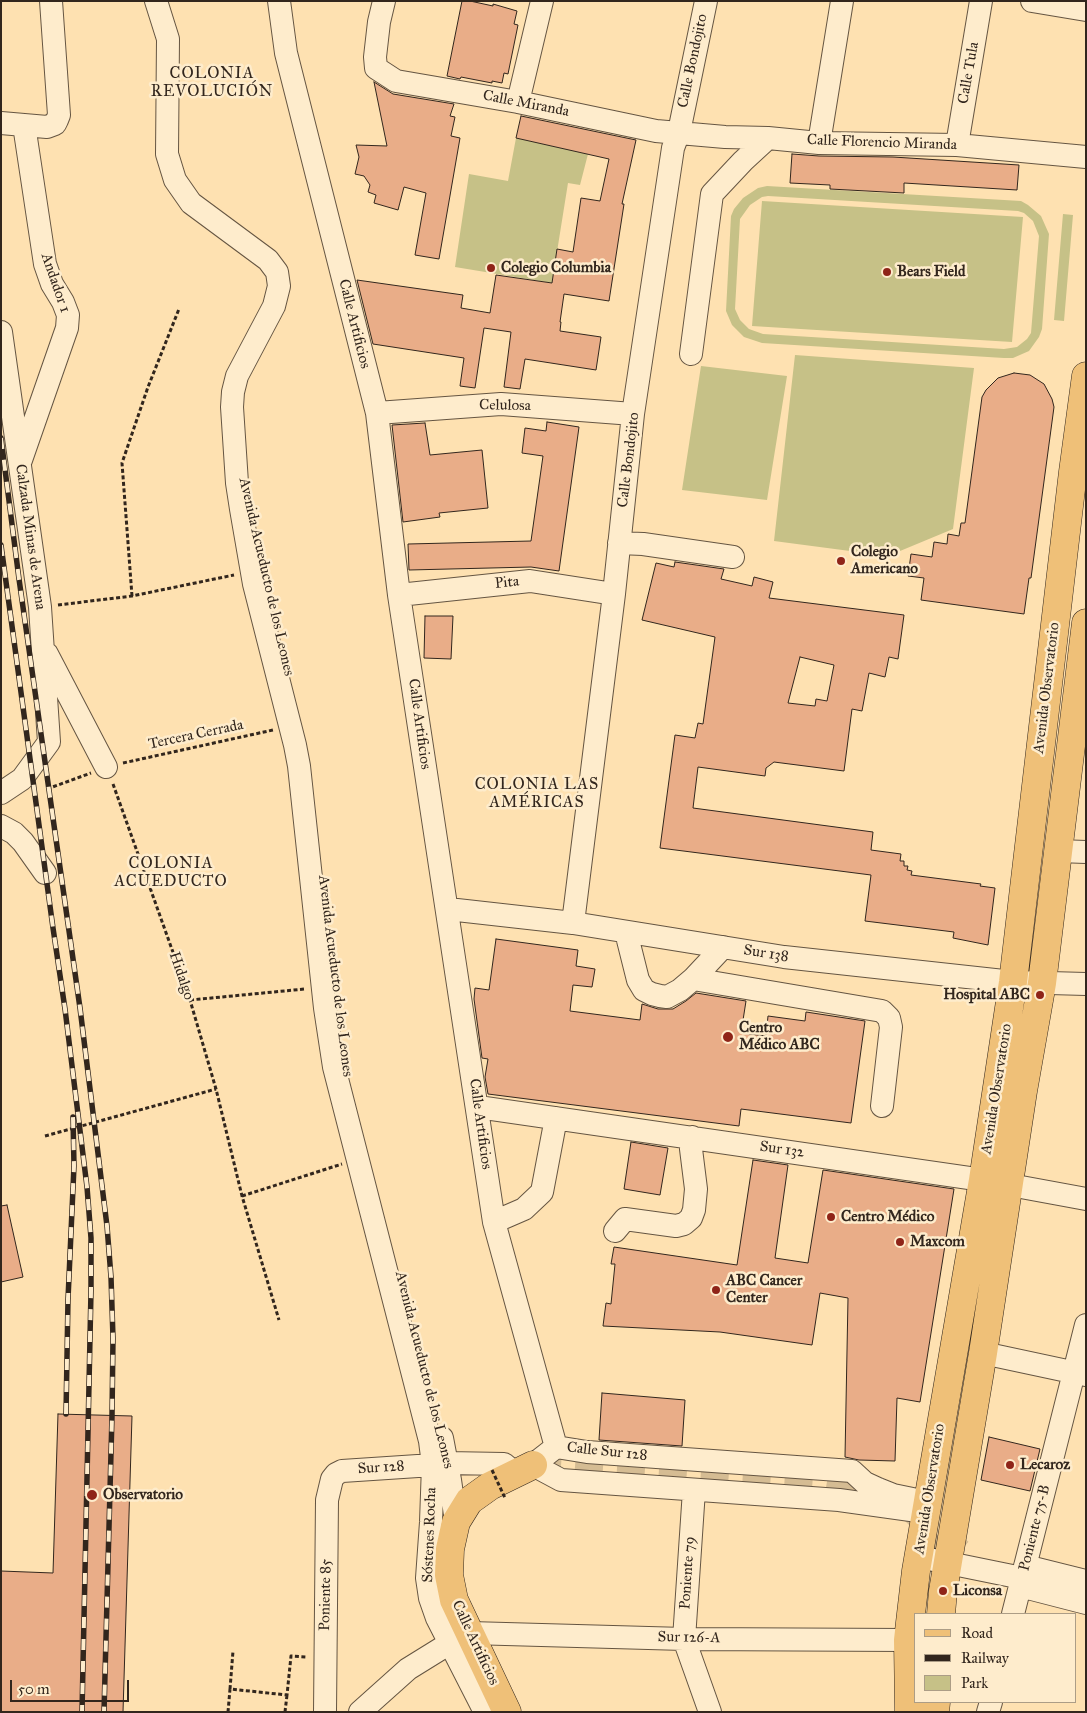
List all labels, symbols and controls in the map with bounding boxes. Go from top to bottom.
street label: Calle Bondojito [674,12,712,110]
street label: Calle Tula [955,41,983,105]
district label: COLONIA REVOLUCIÓN [149,64,275,102]
street label: Calle Miranda [481,87,571,121]
street label: Calle Florencio Miranda [807,131,957,155]
street label: Andador 1 [36,251,74,315]
place label: Colegio Columbia [501,259,611,277]
marker: Colegio Columbia [485,262,497,274]
place label: Bears Field [897,263,965,281]
marker: Bears Field [881,266,893,278]
street label: Calle Artificios [334,277,374,371]
street label: Celulosa [479,397,531,415]
street label: Calle Bondojito [614,411,644,509]
street label: Calzada Minas de Arena [11,463,49,611]
street label: Avenida Acueducto de los Leones [234,476,298,678]
place label: Colegio Americano [851,543,918,578]
marker: Colegio Americano [835,555,847,567]
street label: Pita [494,573,520,593]
street label: Avenida Observatorio [1030,621,1064,755]
street label: Calle Artificios [404,677,434,771]
street label: Tercera Cerrada [147,716,245,754]
district label: COLONIA LAS AMÉRICAS [473,775,601,813]
district label: COLONIA ACUEDUCTO [113,854,229,892]
street label: Avenida Acueducto de los Leones [314,874,356,1078]
street label: Sur 138 [742,942,790,966]
street label: Hidalgo [164,950,198,1002]
place label: Hospital ABC [943,986,1030,1004]
marker: Hospital ABC [1034,989,1046,1001]
place label: Centro Médico ABC [739,1019,820,1054]
street label: Avenida Observatorio [978,1022,1016,1156]
marker: Centro Médico ABC [721,1030,735,1044]
street label: Calle Artificios [465,1077,495,1171]
street label: Sur 132 [759,1138,805,1162]
place label: Centro Médico [841,1208,934,1226]
marker: Centro Médico [825,1211,837,1223]
place label: Maxcom [910,1233,965,1251]
marker: Maxcom [894,1236,906,1248]
street label: Avenida Acueducto de los Leones [391,1269,457,1471]
place label: ABC Cancer Center [726,1272,802,1307]
marker: ABC Cancer Center [710,1284,722,1296]
street label: Avenida Observatorio [911,1422,949,1556]
street label: Calle Sur 128 [566,1439,648,1465]
place label: Lecaroz [1020,1456,1070,1474]
street label: Sur 128 [357,1457,405,1479]
marker: Lecaroz [1004,1459,1016,1471]
street label: Poniente 75-B [1016,1483,1054,1573]
place label: Observatorio [103,1486,183,1504]
street label: Sóstenes Rocha [419,1487,441,1583]
marker: Observatorio [85,1488,99,1502]
street label: Poniente 79 [676,1536,700,1610]
street label: Poniente 85 [316,1559,336,1631]
place label: Liconsa [953,1582,1002,1600]
marker: Liconsa [937,1585,949,1597]
street label: Calle Artificios [448,1598,502,1688]
legend [914,1613,1077,1703]
text: Road [961,1624,993,1642]
street label: Sur 126-A [657,1628,721,1648]
text: Railway [961,1649,1009,1667]
scale bar [12,1670,131,1702]
text: Park [961,1674,988,1692]
text: 50 m [18,1680,50,1698]

